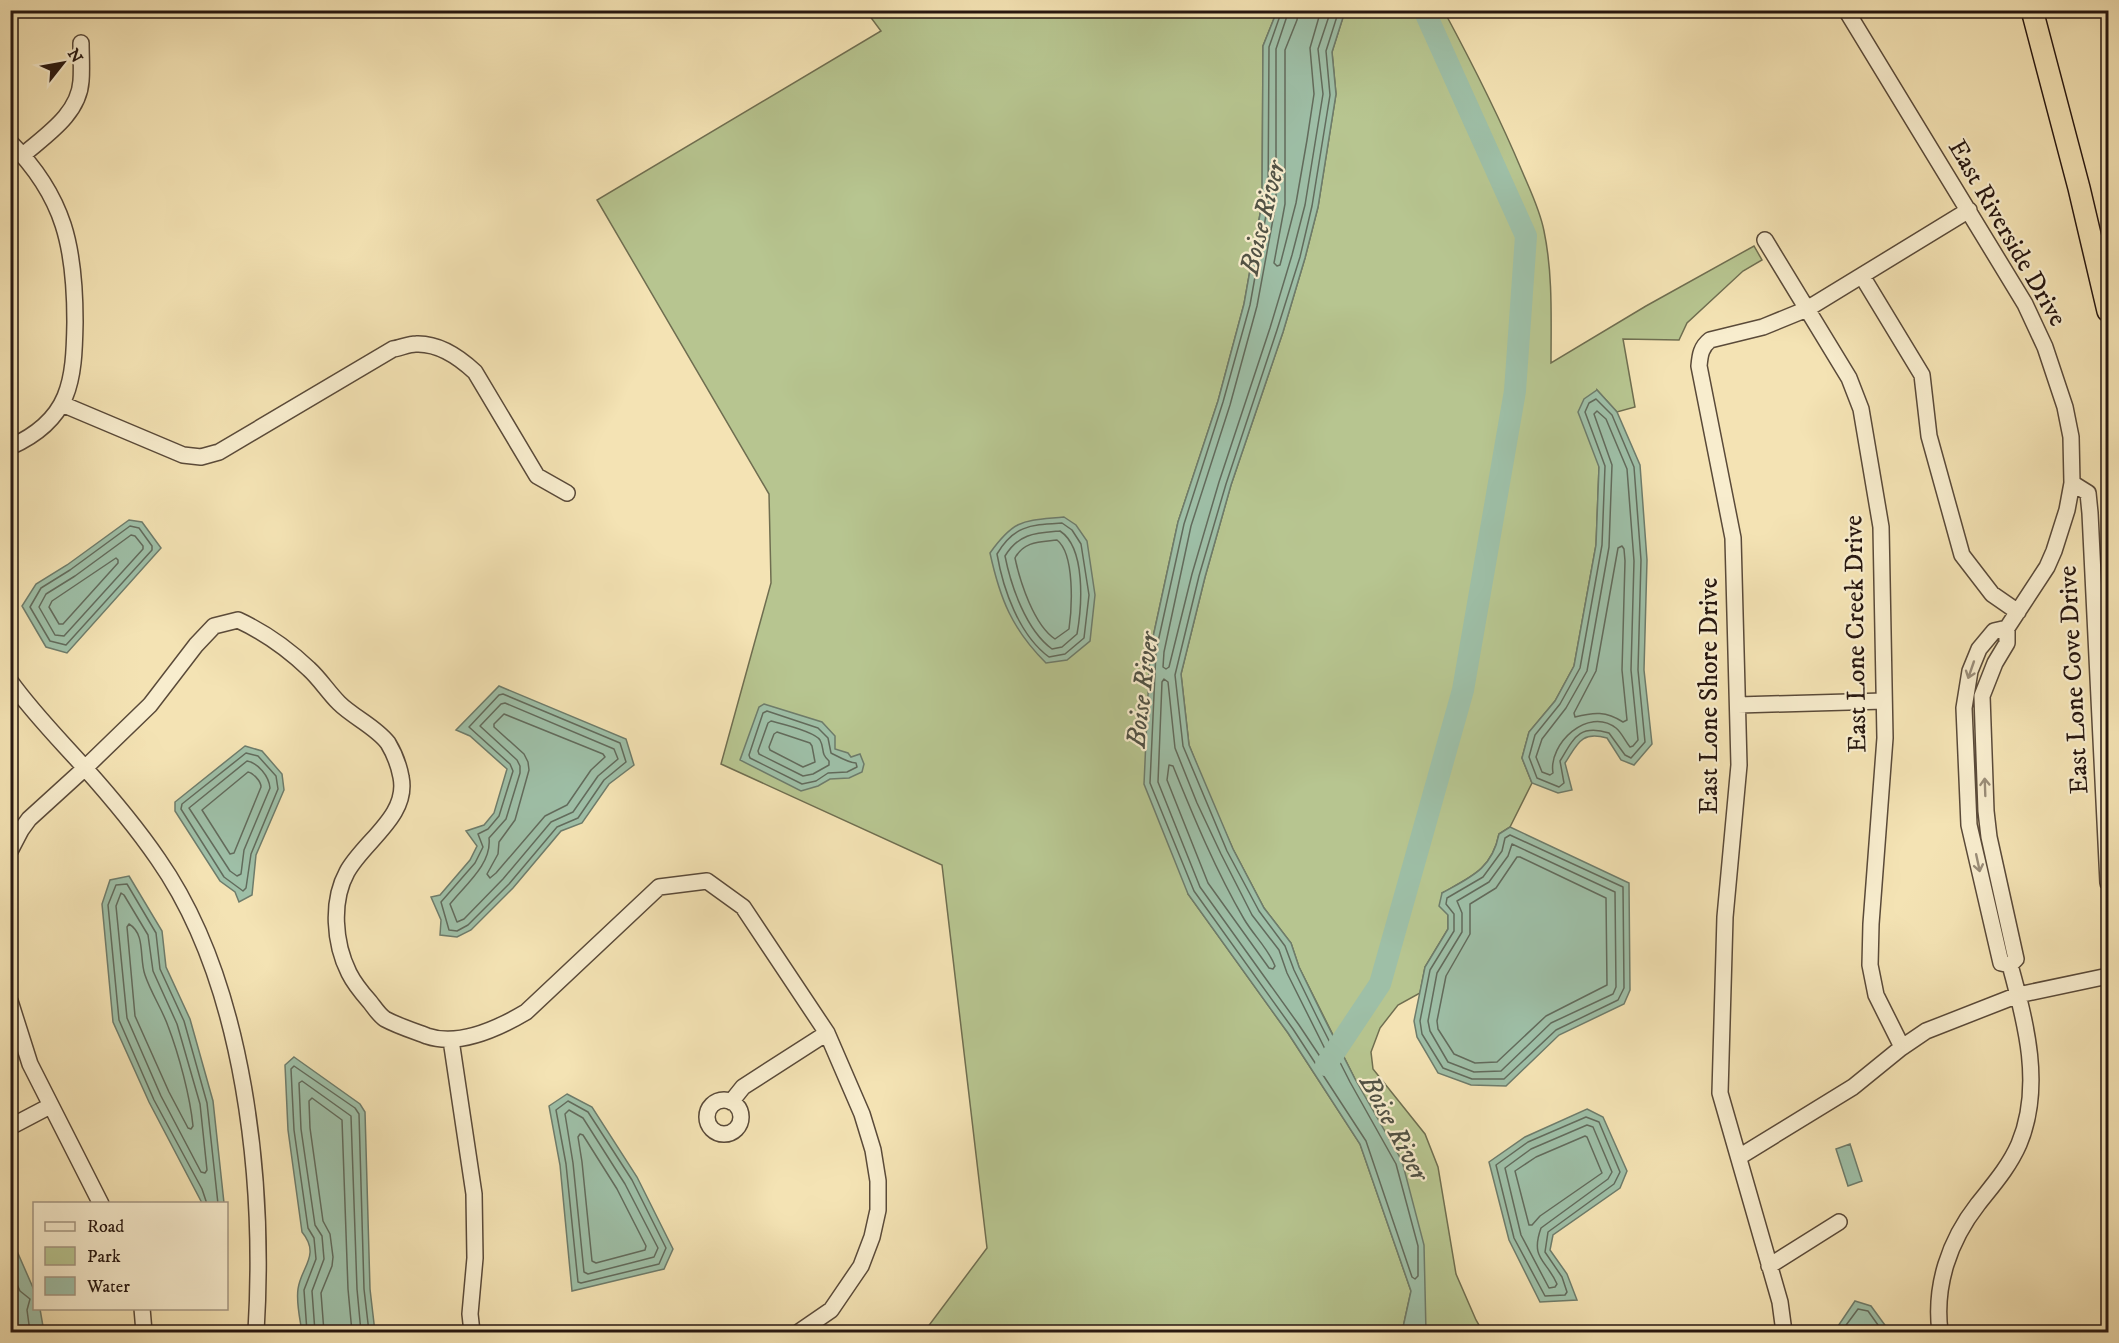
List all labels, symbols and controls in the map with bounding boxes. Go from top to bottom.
north arrow [33,33,93,93]
text: N [63,45,87,67]
street label: East Riverside Drive [1940,134,2074,332]
water label: Boise River [1232,156,1294,279]
street label: East Lone Creek Drive [1837,515,1875,753]
street label: East Lone Cove Drive [2052,565,2096,795]
street label: East Lone Shore Drive [1693,578,1726,814]
water label: Boise River [1119,628,1167,750]
one-way arrow [1965,660,1976,678]
one-way arrow [1979,777,1990,797]
one-way arrow [1972,853,1984,872]
water label: Boise River [1351,1068,1437,1189]
legend [33,1202,228,1310]
text: Road [87,1216,124,1238]
text: Park [87,1246,121,1268]
text: Water [86,1276,130,1298]

